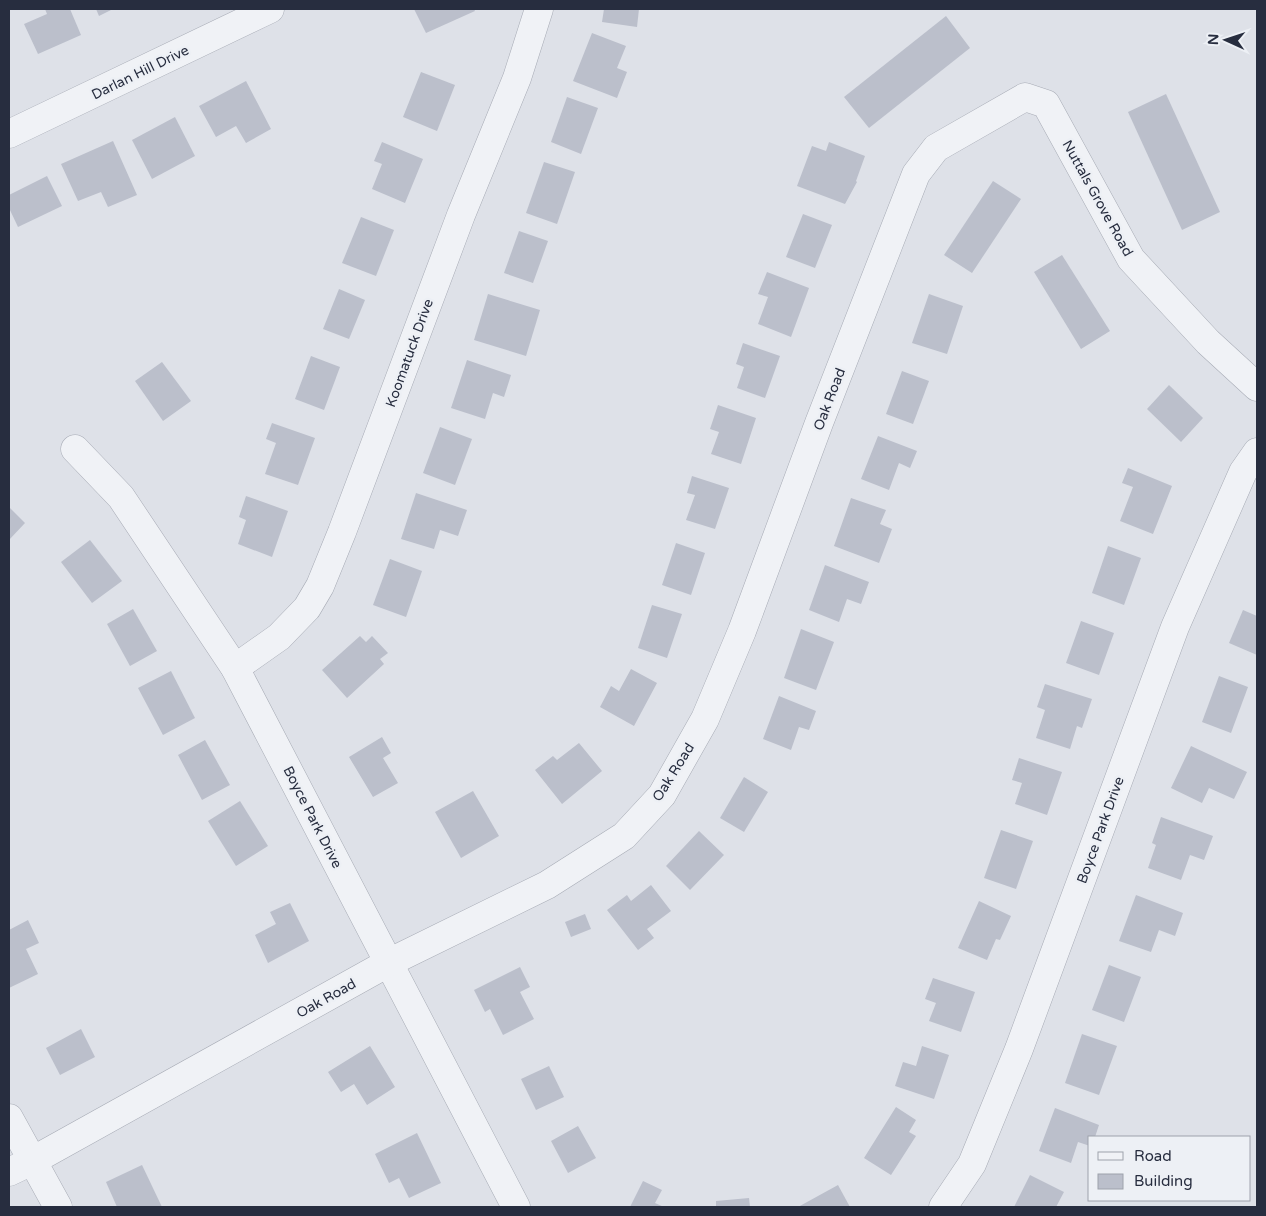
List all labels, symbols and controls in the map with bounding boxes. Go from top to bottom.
north arrow [1201,15,1251,65]
text: N [1205,33,1222,45]
street label: Darlan Hill Drive [89,42,192,103]
street label: Nuttals Grove Road [1059,137,1137,259]
street label: Koomatuck Drive [382,297,437,410]
street label: Oak Road [810,366,849,433]
street label: Oak Road [649,740,698,805]
street label: Boyce Park Drive [279,763,346,871]
street label: Boyce Park Drive [1073,774,1128,886]
street label: Oak Road [293,975,359,1022]
legend [1088,1136,1251,1201]
text: Road [1134,1147,1172,1165]
text: Building [1134,1172,1193,1190]

